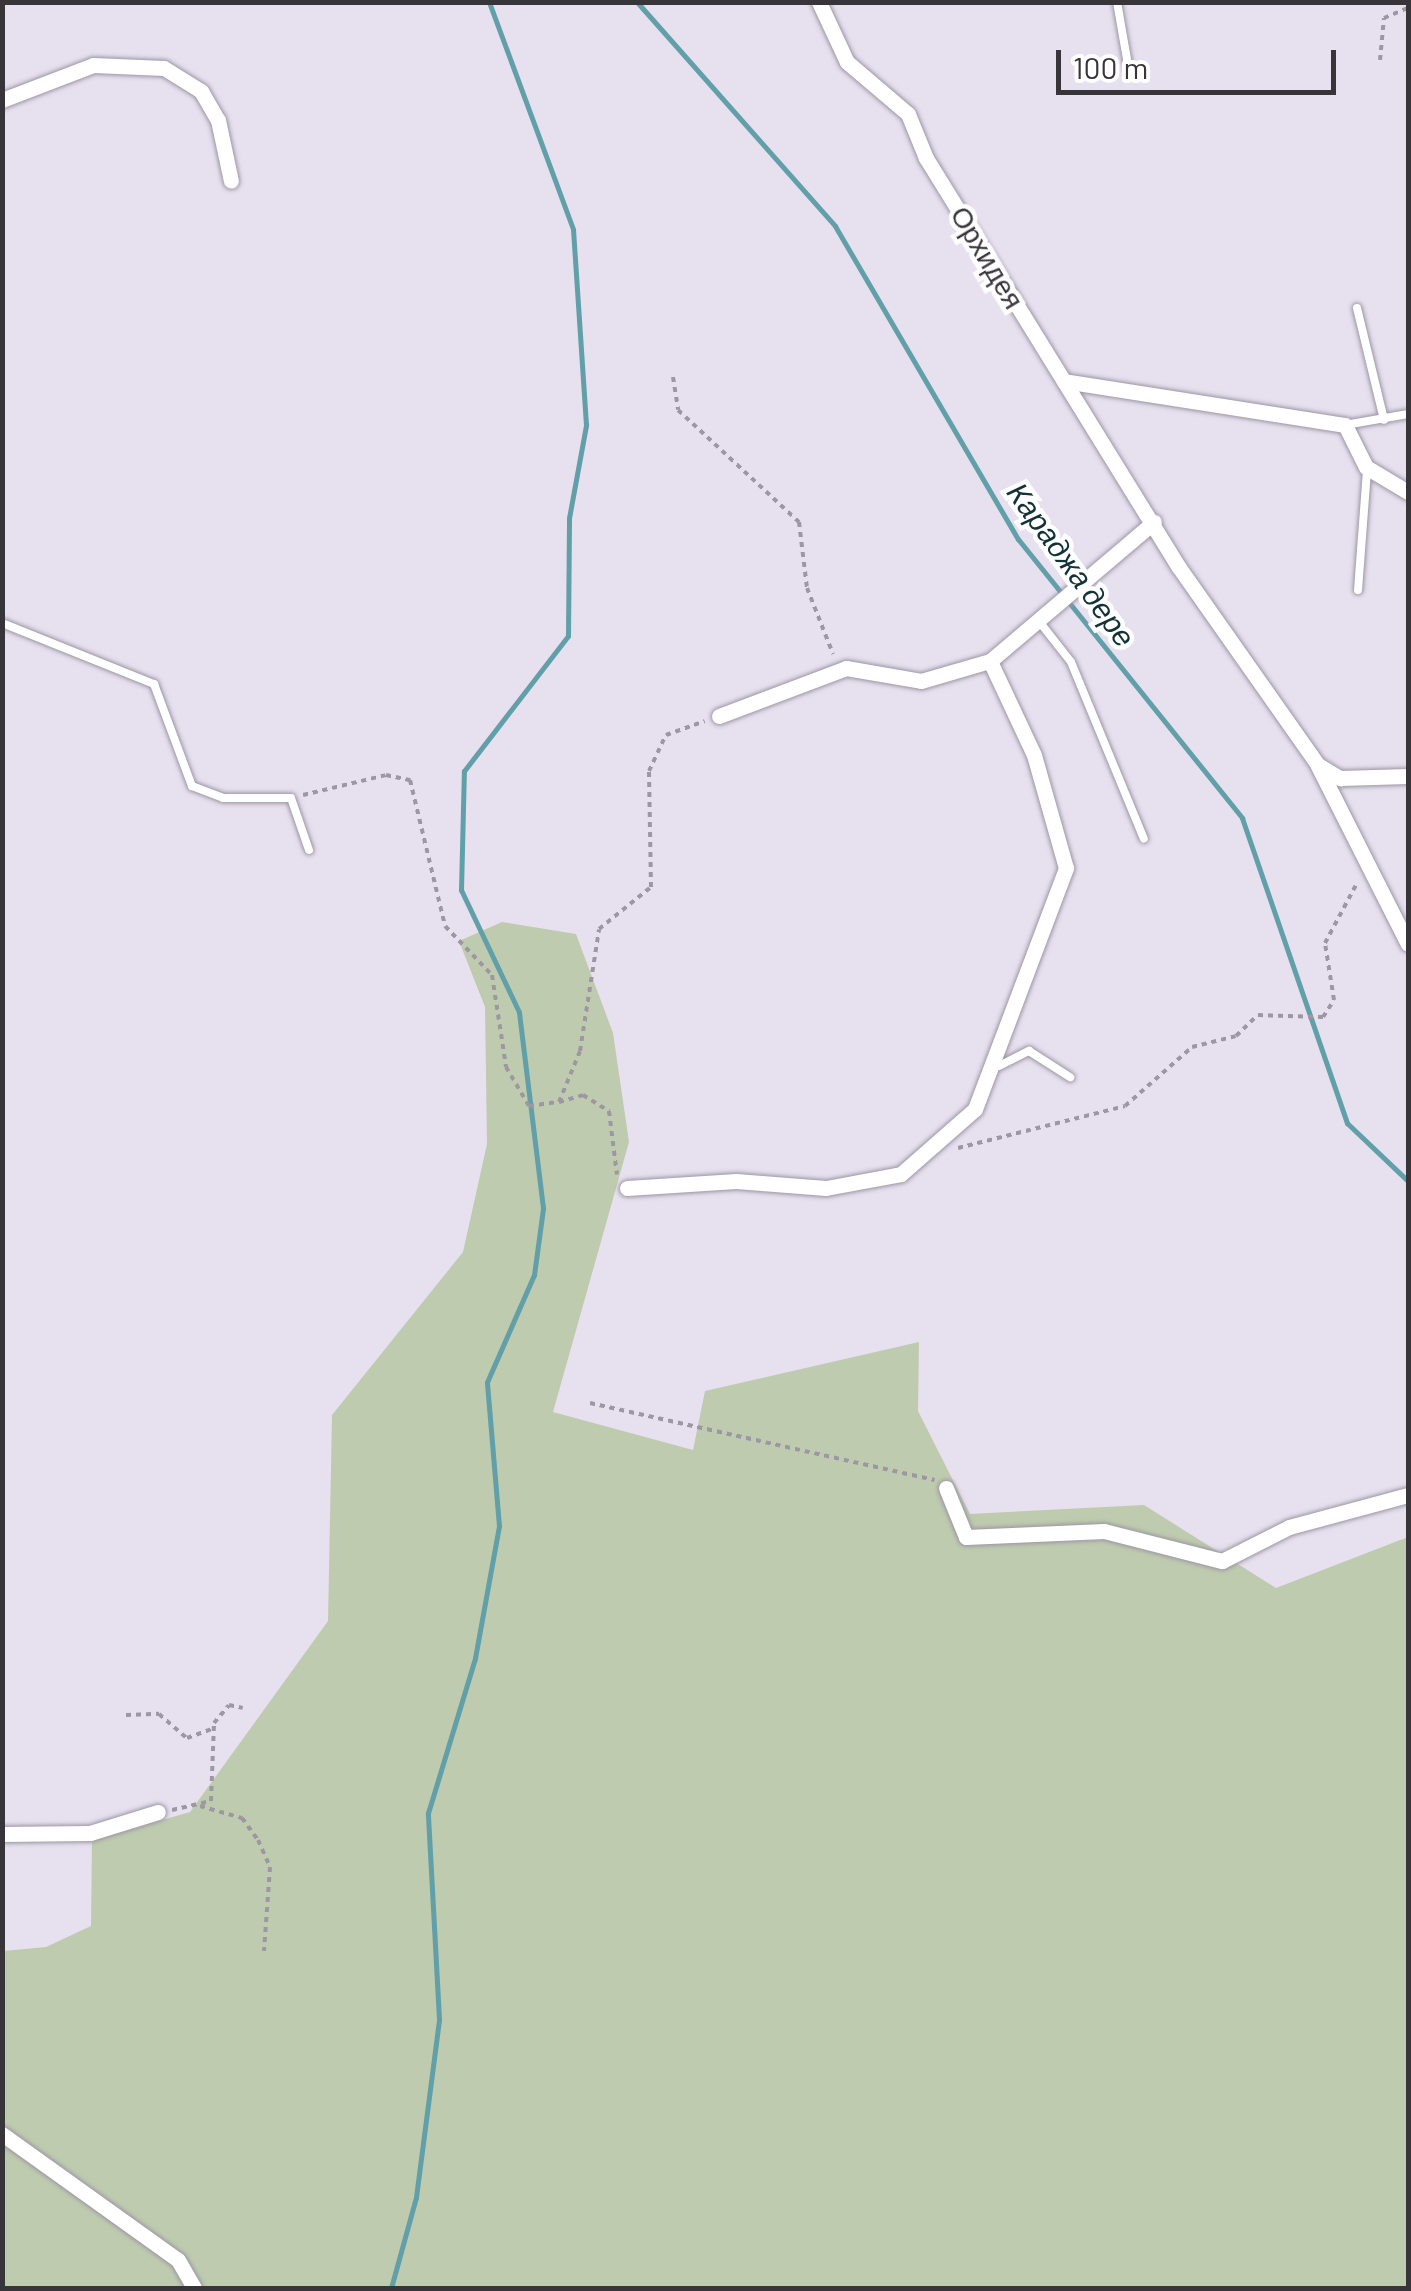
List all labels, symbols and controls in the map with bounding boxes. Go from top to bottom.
scale bar [1061,30,1341,92]
text: 100 m [1073,49,1148,85]
street label: Орхидея [944,200,1032,314]
water label: Караджа дере [1000,475,1144,653]

